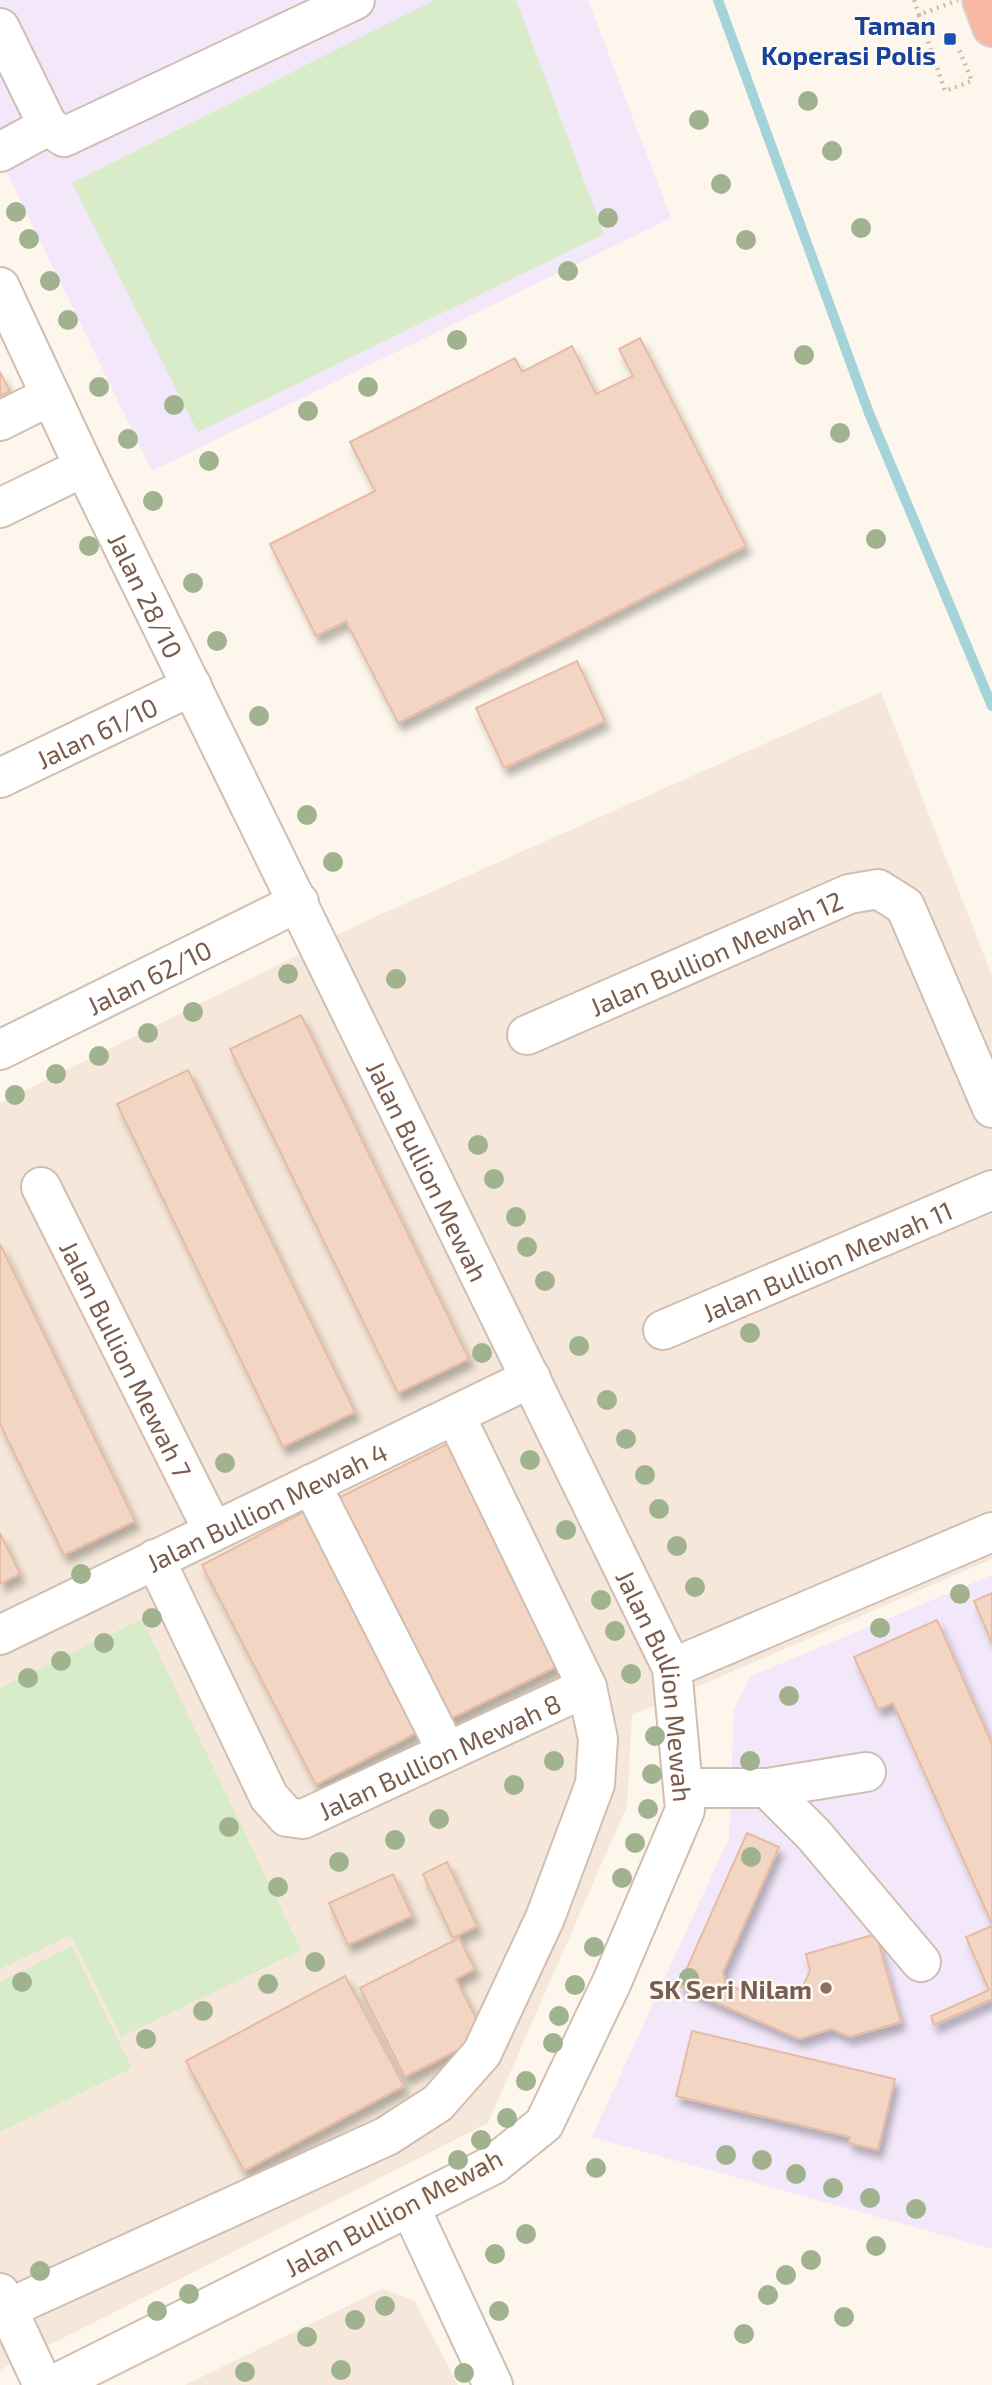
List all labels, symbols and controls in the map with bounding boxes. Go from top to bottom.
place label: Taman Koperasi Polis [761,9,936,70]
marker: Taman Koperasi Polis [942,31,958,47]
street label: Jalan 28/10 [103,527,190,663]
street label: Jalan 61/10 [31,690,162,774]
street label: Jalan Bullion Mewah 12 [584,883,847,1021]
street label: Jalan 62/10 [81,933,216,1020]
street label: Jalan Bullion Mewah [361,1055,496,1286]
street label: Jalan Bullion Mewah 11 [697,1193,956,1327]
street label: Jalan Bullion Mewah 7 [55,1235,199,1483]
street label: Jalan Bullion Mewah 4 [141,1435,392,1578]
street label: Jalan Bullion Mewah [611,1564,700,1803]
street label: Jalan Bullion Mewah 8 [313,1686,565,1825]
place label: SK Seri Nilam [649,1973,812,2004]
marker: SK Seri Nilam [818,1980,834,1996]
street label: Jalan Bullion Mewah [279,2142,507,2282]

